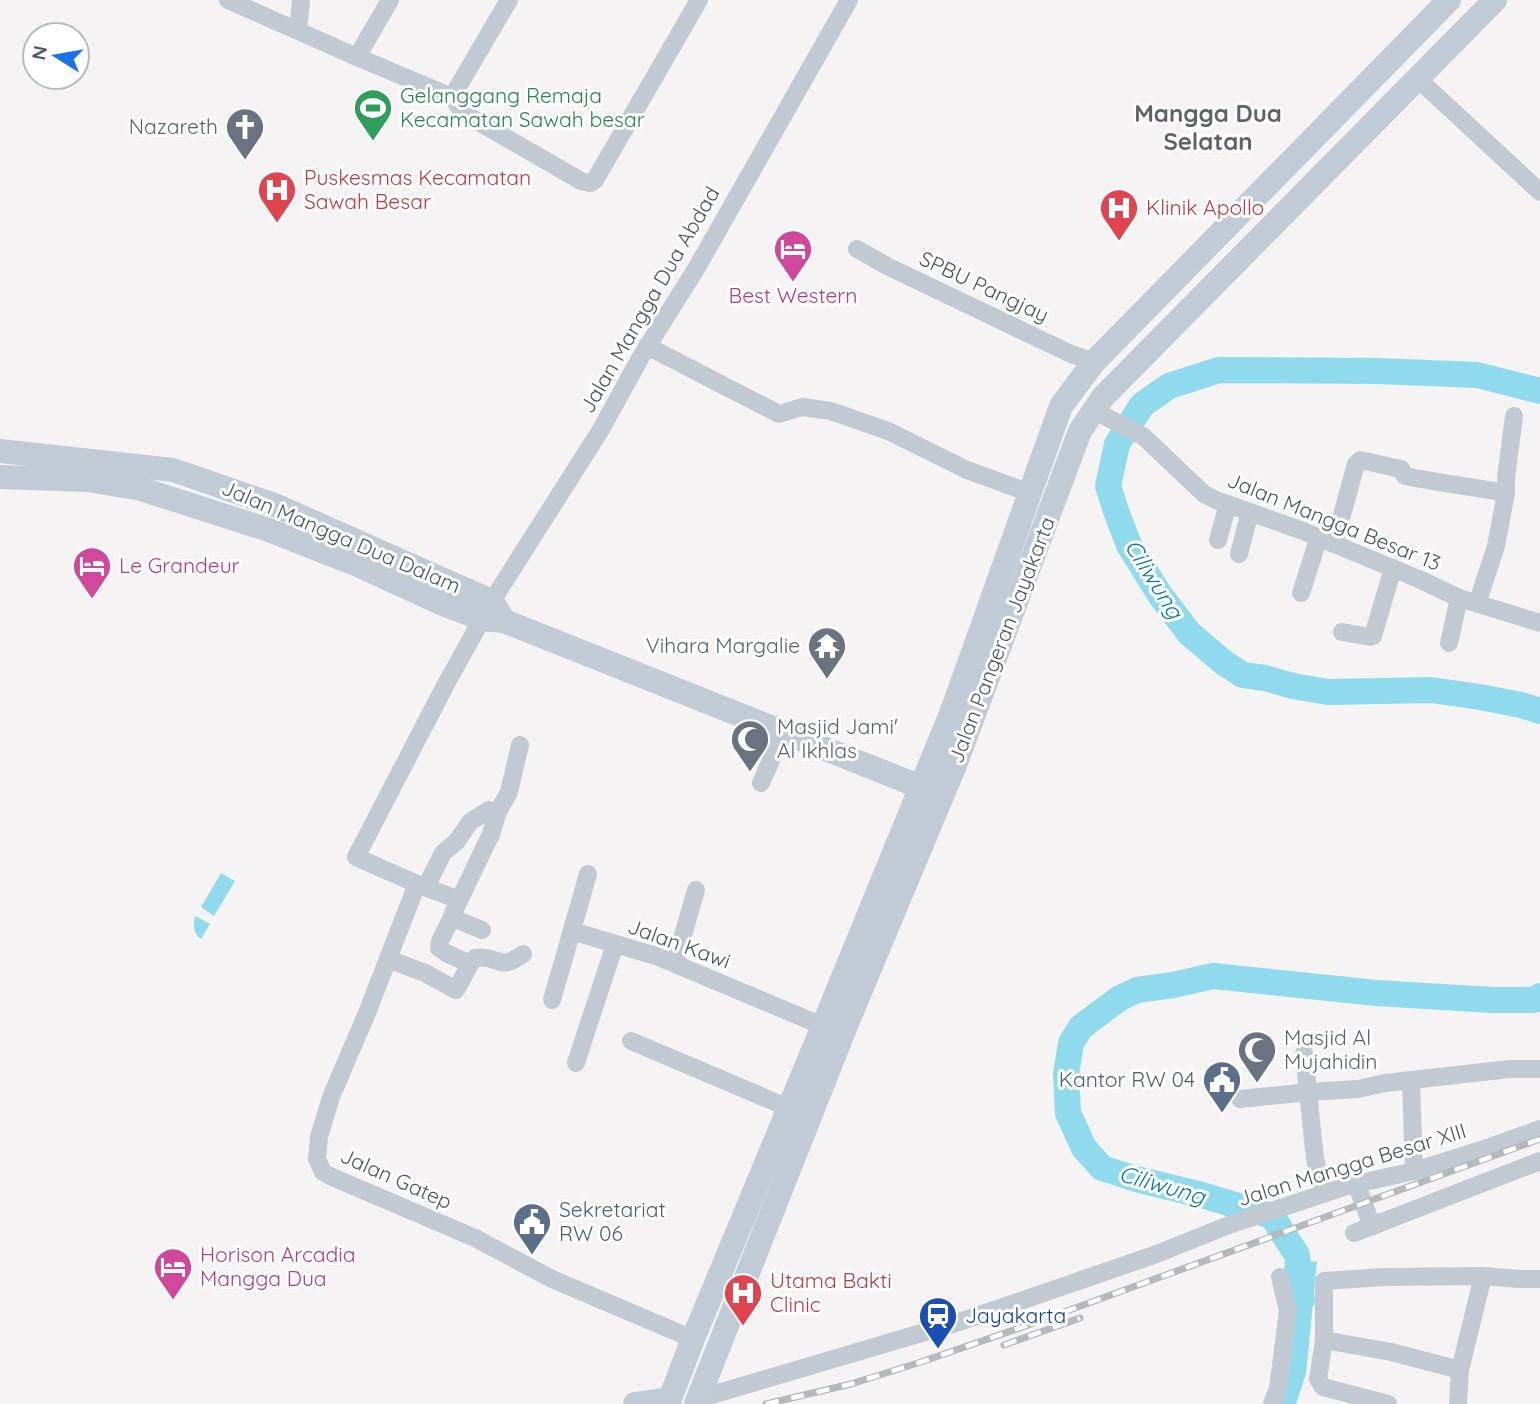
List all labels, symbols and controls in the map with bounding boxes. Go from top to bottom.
north arrow [21,21,91,91]
text: N [26,44,52,62]
place label: Gelanggang Remaja Kecamatan Sawah besar [400,82,645,132]
sports icon: Gelanggang Remaja Kecamatan Sawah besar [352,87,394,142]
district label: Mangga Dua Selatan [1134,98,1282,156]
church icon: Nazareth [224,106,266,161]
place label: Nazareth [129,113,218,139]
place label: Puskesmas Kecamatan Sawah Besar [304,164,531,214]
hospital icon: Puskesmas Kecamatan Sawah Besar [256,169,298,224]
street label: Jalan Mangga Dua Abdad [574,182,725,417]
hospital icon: Klinik Apollo [1098,187,1140,242]
place label: Klinik Apollo [1146,194,1264,220]
hotel icon: Best Western [772,228,814,283]
street label: SPBU Pangjay [916,245,1053,327]
place label: Best Western [728,282,858,308]
street label: Jalan Mangga Besar 13 [1224,466,1445,576]
street label: Jalan Mangga Dua Dalam [218,474,465,598]
street label: Jalan Pangeran Jayakarta [942,513,1060,766]
water label: Ciliwung [1119,534,1191,625]
hotel icon: Le Grandeur [71,545,113,600]
place label: Le Grandeur [119,552,240,578]
temple icon: Vihara Margalie [806,625,848,680]
place label: Vihara Margalie [646,632,800,658]
place label: Masjid Jami' Al Ikhlas [777,713,898,763]
mosque icon: Masjid Jami' Al Ikhlas [729,718,771,773]
street label: Jalan Kawi [625,913,734,974]
place label: Masjid Al Mujahidin [1284,1024,1378,1074]
mosque icon: Masjid Al Mujahidin [1236,1029,1278,1084]
public building icon: Kantor RW 04 [1201,1059,1243,1114]
place label: Kantor RW 04 [1059,1066,1195,1092]
street label: Jalan Mangga Besar XIII [1234,1117,1469,1211]
street label: Jalan Gatep [337,1142,456,1214]
water label: Ciliwung [1116,1158,1210,1211]
place label: Sekretariat RW 06 [559,1196,666,1246]
public building icon: Sekretariat RW 06 [511,1201,553,1256]
place label: Horison Arcadia Mangga Dua [200,1241,356,1291]
hotel icon: Horison Arcadia Mangga Dua [152,1246,194,1301]
place label: Utama Bakti Clinic [770,1267,892,1317]
hospital icon: Utama Bakti Clinic [722,1272,764,1327]
station icon: Jayakarta [917,1295,959,1350]
place label: Jayakarta [965,1302,1066,1328]

